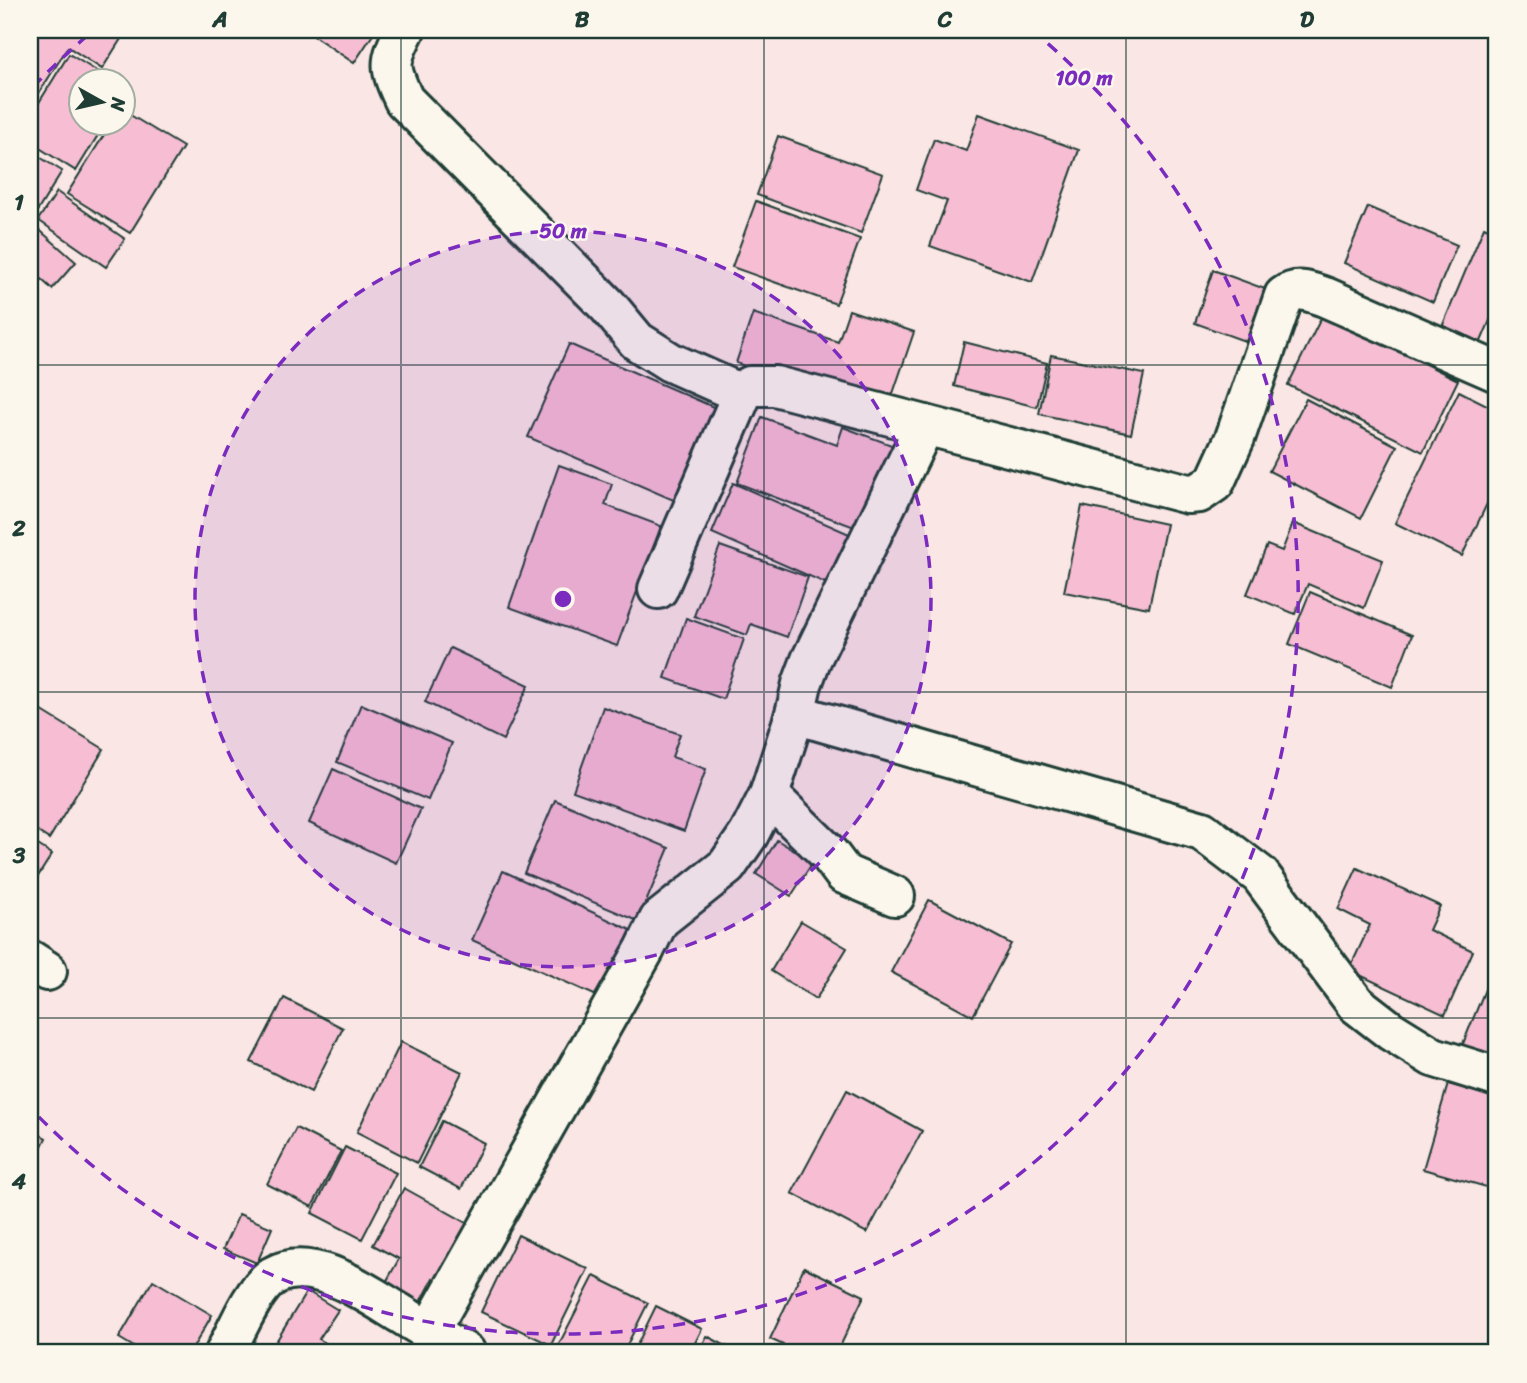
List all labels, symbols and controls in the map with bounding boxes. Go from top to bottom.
text: A [211,0,228,40]
text: B [575,0,590,40]
text: C [937,0,953,40]
text: D [1300,0,1315,40]
text: 100 m [1055,59,1113,97]
north arrow [66,66,136,136]
text: N [101,94,136,114]
text: 1 [14,182,24,223]
text: 50 m [539,212,588,250]
text: 2 [11,508,26,549]
centre of rings [551,587,575,611]
text: 3 [12,835,26,876]
text: 4 [11,1161,27,1202]

